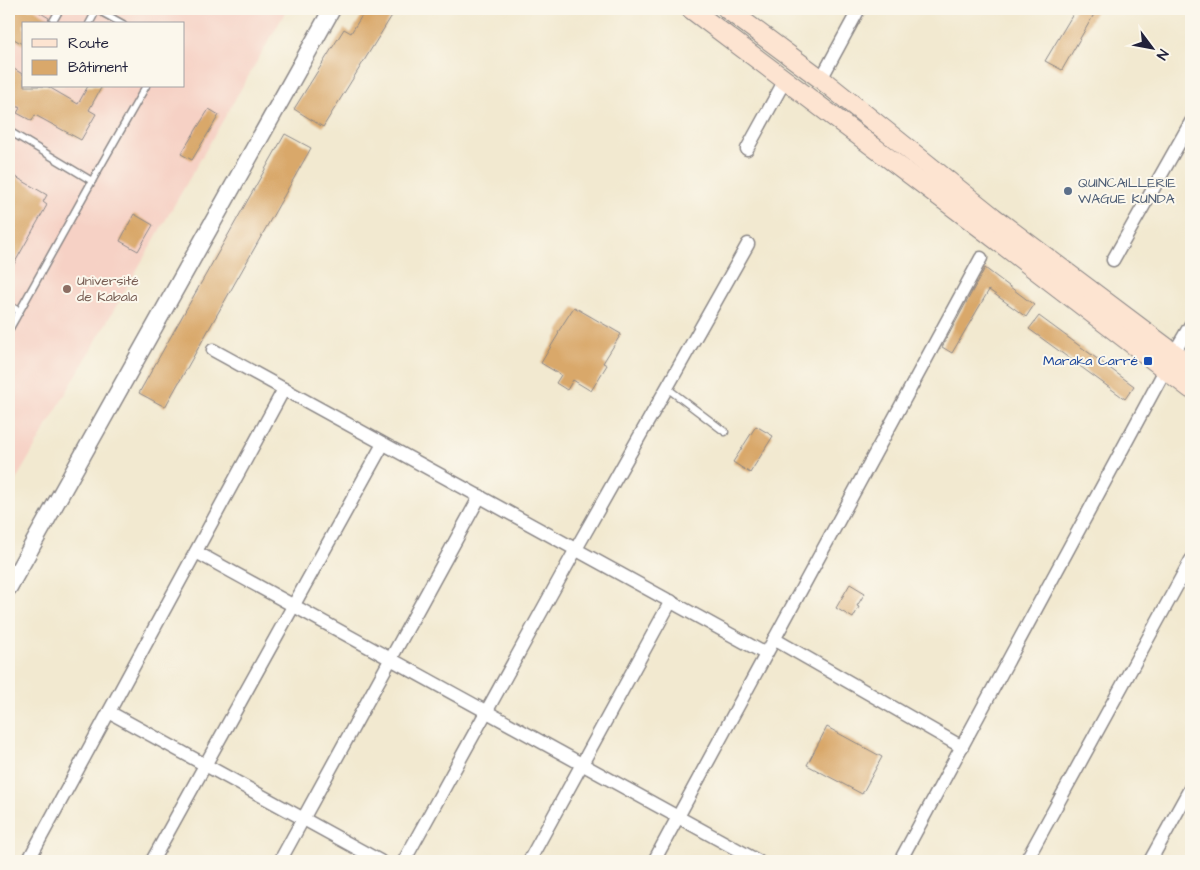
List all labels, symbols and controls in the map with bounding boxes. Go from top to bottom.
legend [22,22,185,88]
north arrow [1128,22,1178,72]
text: Route [68,33,109,54]
text: N [1151,45,1173,64]
text: Bâtiment [68,57,128,78]
place label: QUINCAILLERIE WAGUE KUNDA [1078,173,1177,209]
marker: QUINCAILLERIE WAGUE KUNDA [1062,185,1074,197]
place label: Université de Kabala [77,271,139,307]
marker: Université de Kabala [61,283,73,295]
place label: Maraka Carré [1043,351,1138,371]
marker: Maraka Carré [1142,355,1154,367]

